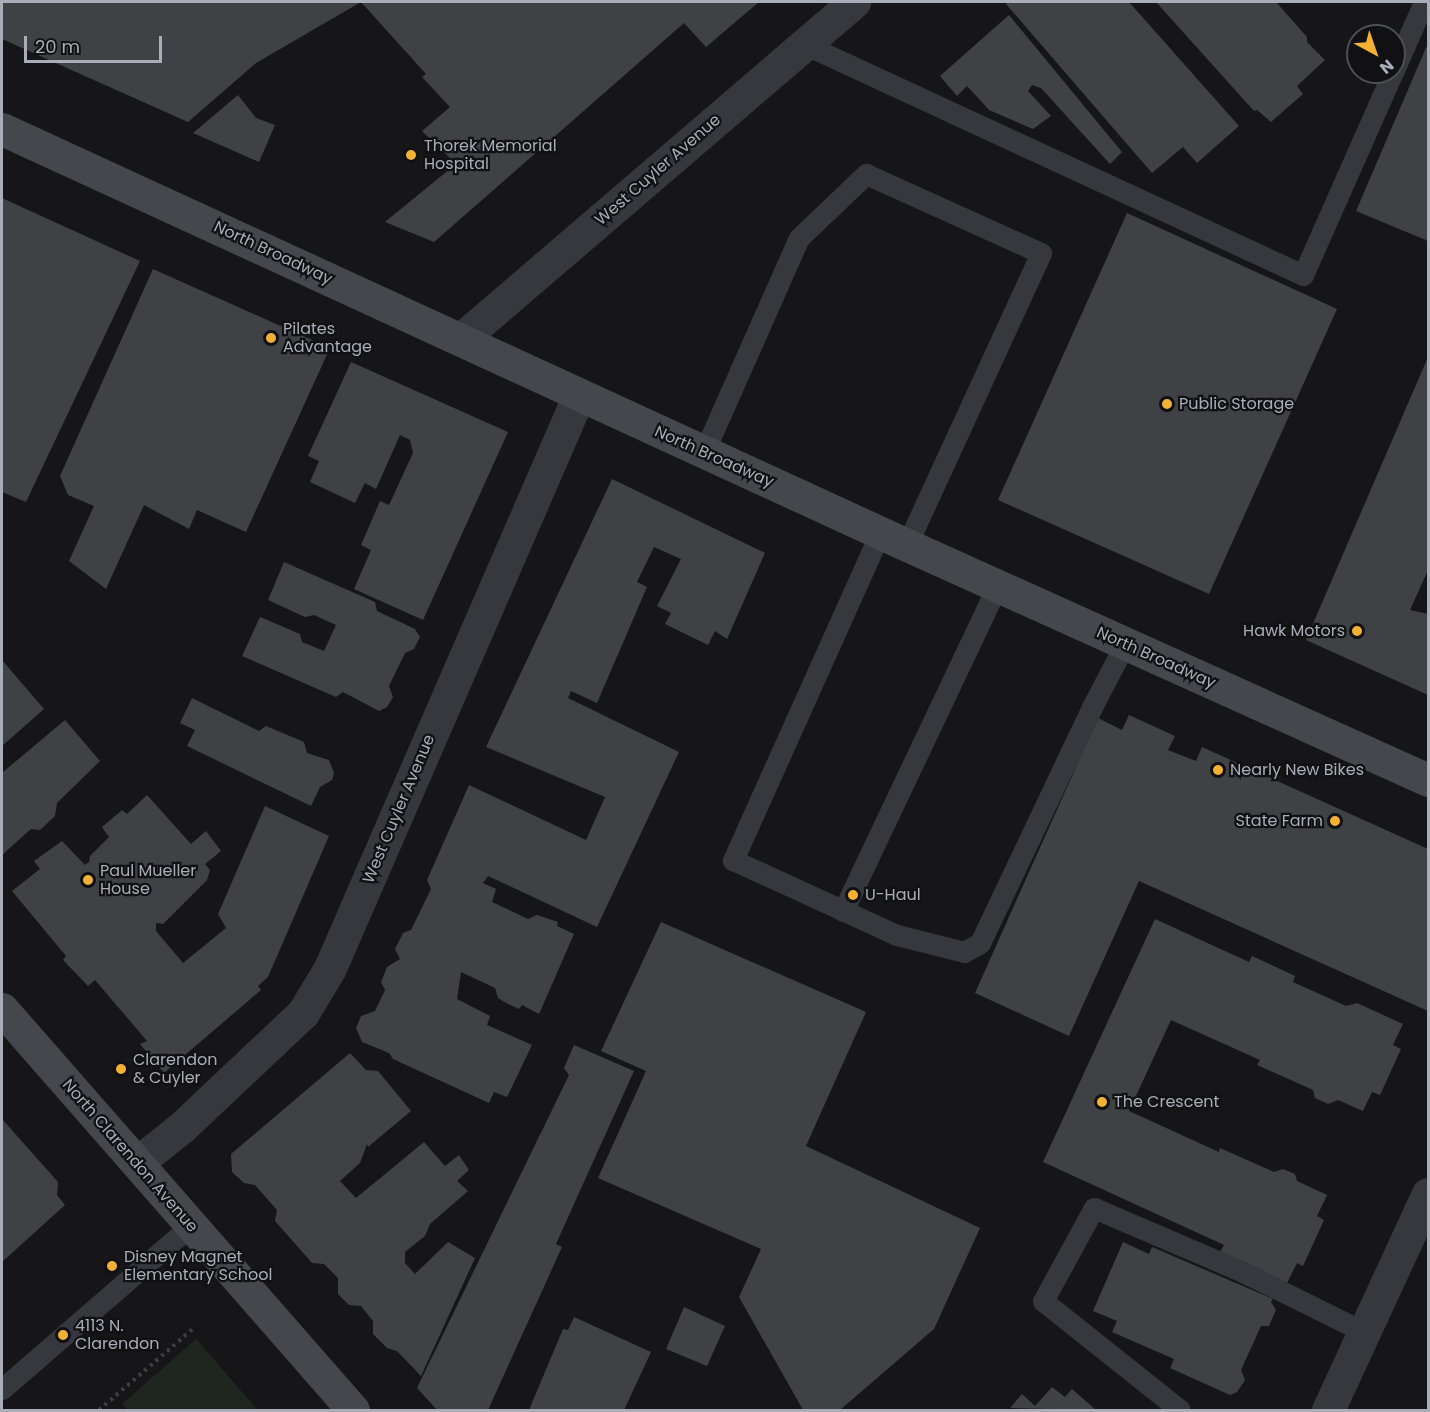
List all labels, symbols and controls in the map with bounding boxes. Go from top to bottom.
scale bar [27,24,165,62]
north arrow [1346,24,1406,84]
text: 20 m [35,34,80,59]
text: N [1375,54,1399,79]
street label: West Cuyler Avenue [591,110,725,230]
place label: Thorek Memorial Hospital [424,136,557,174]
marker: Thorek Memorial Hospital [402,146,420,164]
street label: North Broadway [211,217,335,289]
place label: Pilates Advantage [283,319,372,357]
marker: Pilates Advantage [264,331,278,345]
place label: Public Storage [1179,394,1294,414]
marker: Public Storage [1160,397,1174,411]
street label: North Broadway [651,422,777,492]
place label: Hawk Motors [1243,621,1345,641]
street label: North Broadway [1093,623,1219,693]
marker: Hawk Motors [1350,624,1364,638]
street label: West Cuyler Avenue [359,732,439,886]
place label: Nearly New Bikes [1230,760,1364,780]
marker: Nearly New Bikes [1211,763,1225,777]
place label: State Farm [1236,811,1323,831]
marker: State Farm [1328,814,1342,828]
place label: Paul Mueller House [100,861,196,899]
marker: Paul Mueller House [81,873,95,887]
place label: U-Haul [865,885,921,905]
marker: U-Haul [846,888,860,902]
place label: Clarendon & Cuyler [133,1050,218,1088]
marker: Clarendon & Cuyler [114,1062,128,1076]
street label: North Clarendon Avenue [58,1075,202,1237]
place label: The Crescent [1114,1092,1219,1112]
marker: The Crescent [1095,1095,1109,1109]
place label: Disney Magnet Elementary School [124,1247,272,1285]
marker: Disney Magnet Elementary School [105,1259,119,1273]
place label: 4113 N. Clarendon [75,1316,160,1354]
marker: 4113 N. Clarendon [56,1328,70,1342]

